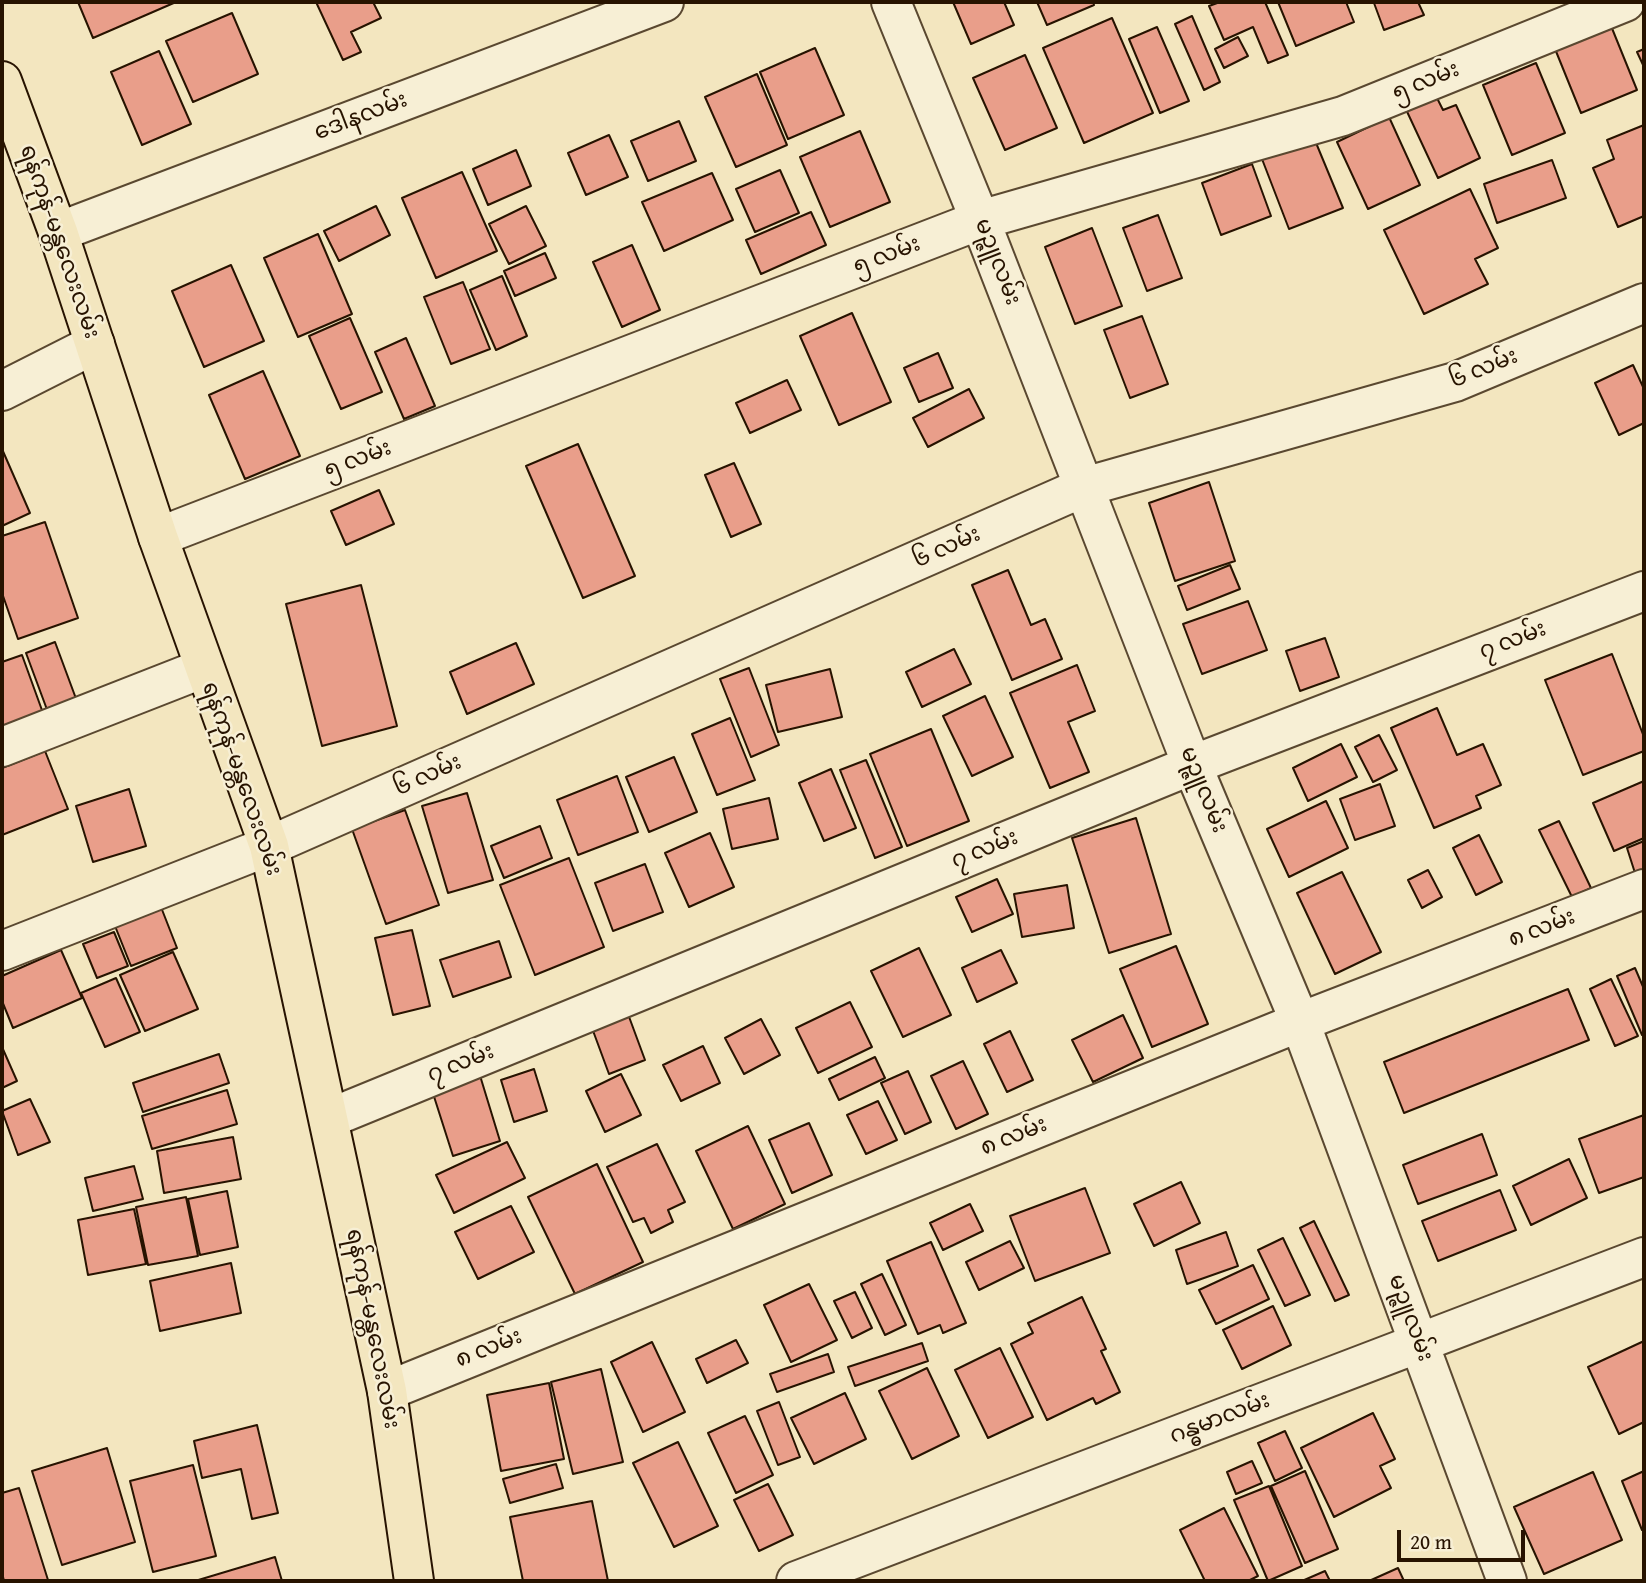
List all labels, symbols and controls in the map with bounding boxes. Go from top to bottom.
street label: ၅ လမ်း [1388,56,1464,108]
street label: ဒေါနလမ်း [311,87,411,147]
street label: ရန်ကုန်-မန္တလေးလမ်း [13,141,105,343]
street label: မဉ္ဇူလမ်း [968,215,1026,309]
street label: ၅ လမ်း [849,231,925,281]
street label: ၆ လမ်း [1446,343,1522,395]
street label: ၅ လမ်း [320,435,396,485]
street label: ၆ လမ်း [909,521,985,575]
street label: ၇ လမ်း [1476,616,1550,666]
street label: ရန်ကုန်-မန္တလေးလမ်း [195,678,287,880]
street label: မဉ္ဇူလမ်း [1173,743,1233,837]
street label: ၆ လမ်း [390,749,466,803]
street label: ၇ လမ်း [948,824,1022,876]
street label: ၈ လမ်း [1505,904,1579,954]
street label: ၇ လမ်း [424,1038,498,1090]
street label: ၈ လမ်း [977,1111,1051,1163]
street label: ရန်ကုန်-မန္တလေးလမ်း [339,1227,405,1431]
street label: မဉ္ဇူလမ်း [1382,1271,1438,1365]
street label: ၈ လမ်း [452,1323,526,1375]
street label: ဂန္ဓမာလမ်း [1166,1387,1274,1451]
scale bar [1401,1516,1529,1560]
text: 20 m [1410,1526,1452,1557]

